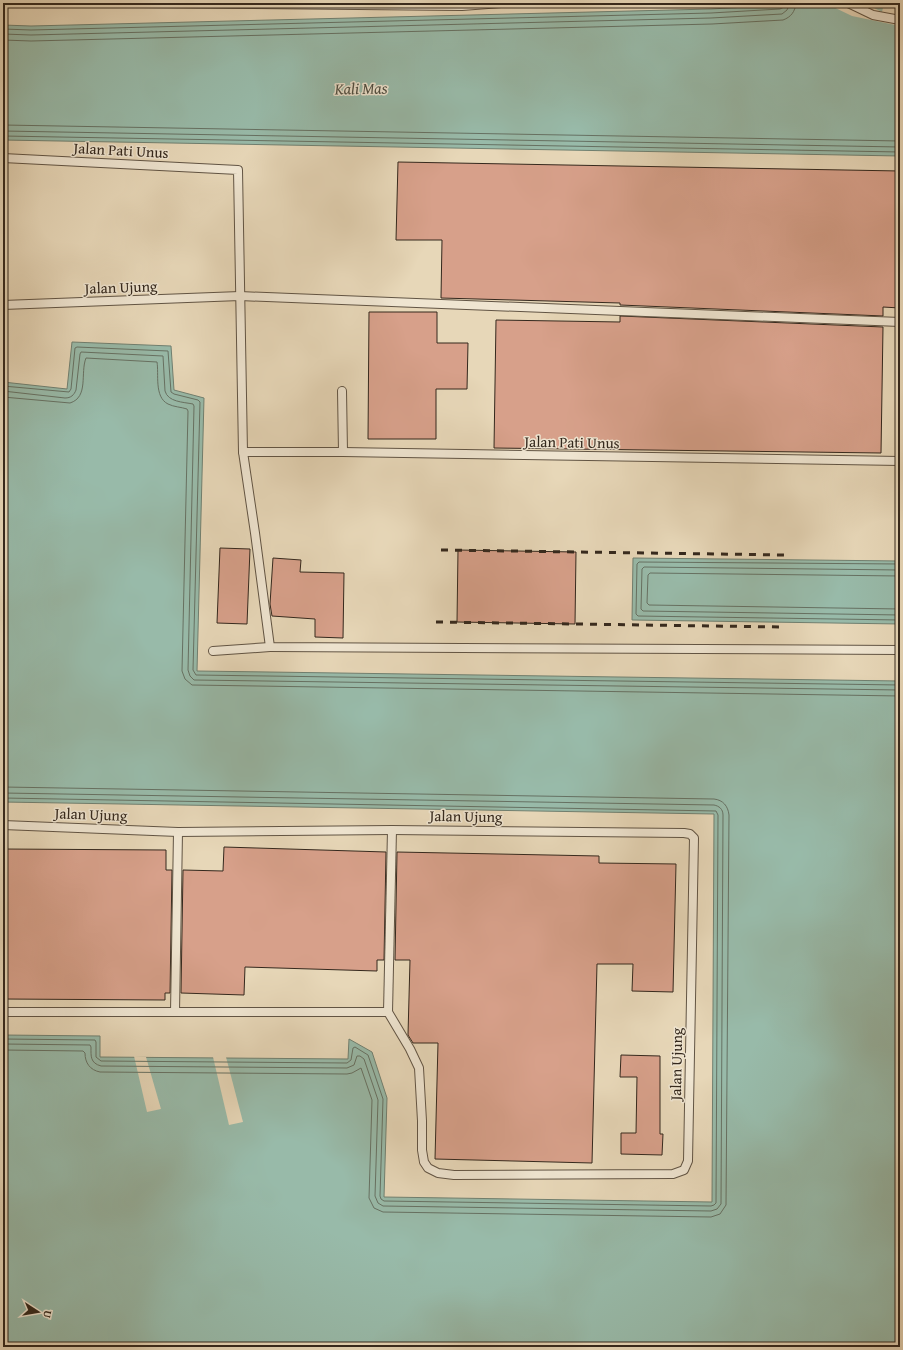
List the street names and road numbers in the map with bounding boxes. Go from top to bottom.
street label: Jalan Pati Unus [71,137,169,163]
street label: Jalan Ujung [82,275,158,299]
street label: Jalan Pati Unus [522,431,620,453]
street label: Jalan Ujung [52,802,128,826]
street label: Jalan Ujung [427,805,503,827]
street label: Jalan Ujung [665,1027,687,1103]

